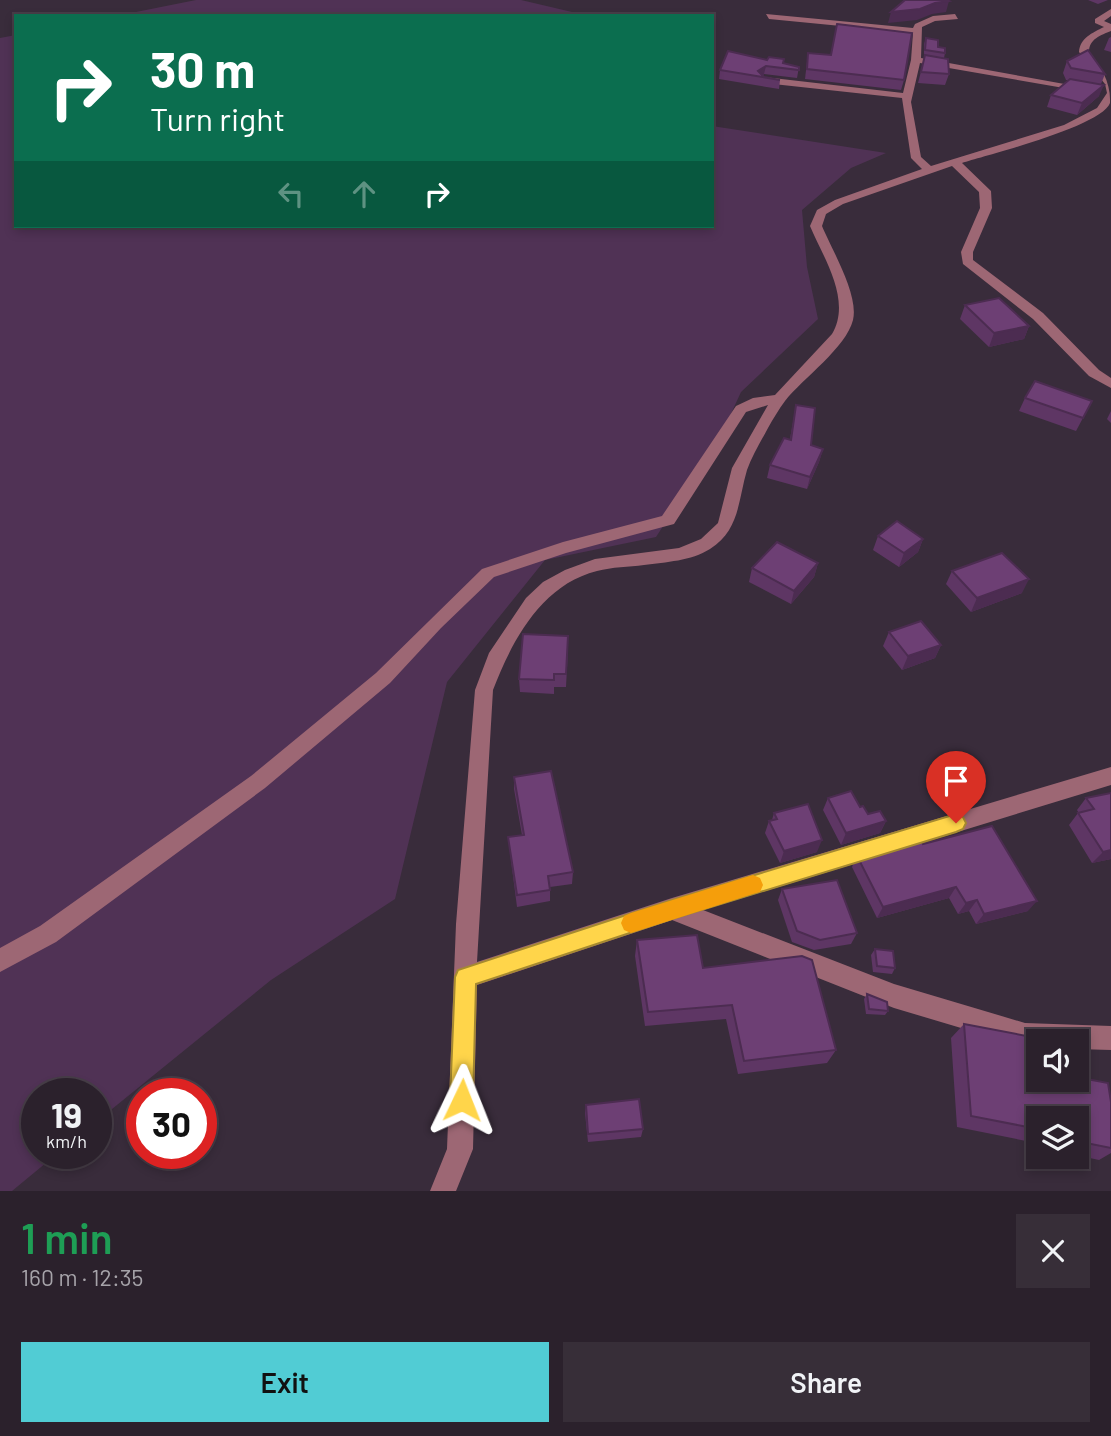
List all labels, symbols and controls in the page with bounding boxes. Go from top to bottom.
text: 30 m [150,39,255,98]
icon: right [35,42,126,133]
text: Turn right [150,99,285,137]
icon: left [272,175,310,213]
icon: ahead [345,175,383,213]
icon: right [418,175,456,213]
pin [926,751,986,823]
icon: arrive [937,762,975,800]
map controls [1026,1029,1089,1169]
button: sound [1026,1029,1089,1092]
position arrow [425,1063,499,1137]
speed limit sign: 30 [126,1078,217,1169]
text: 19 [51,1093,82,1135]
button: layers [1026,1106,1089,1169]
text: km/h [46,1130,87,1152]
text: 1 min [21,1212,113,1262]
button: close [1016,1214,1090,1288]
text: 160 m · 12:35 [21,1263,143,1291]
button: Exit [21,1342,549,1422]
button: Share [563,1342,1090,1422]

